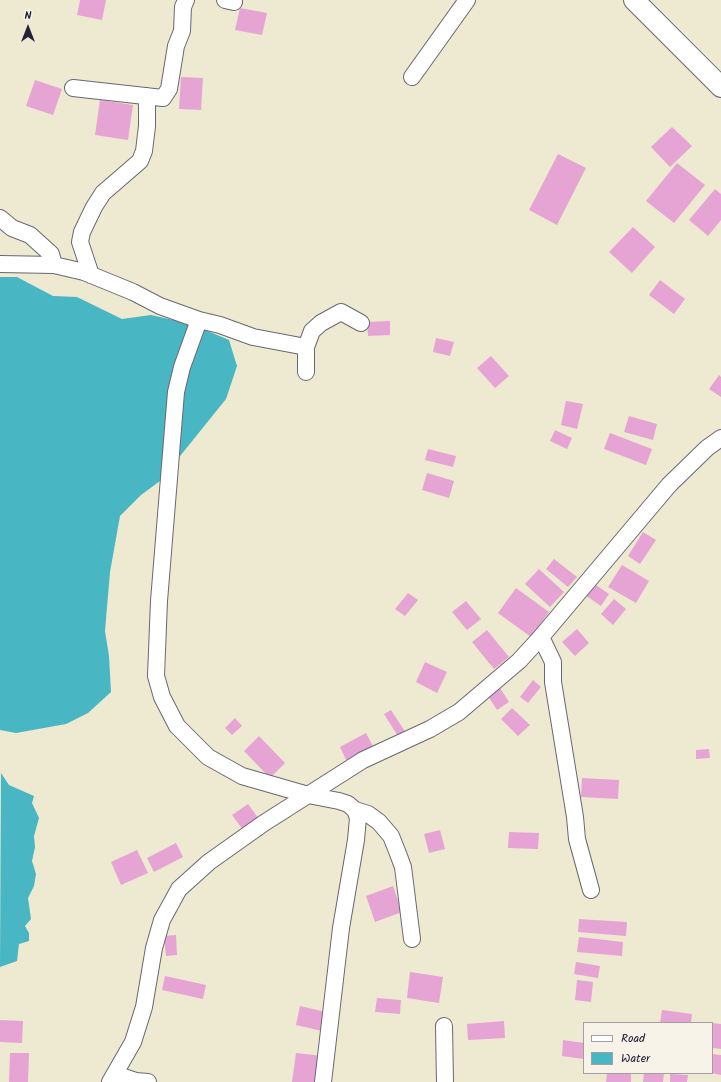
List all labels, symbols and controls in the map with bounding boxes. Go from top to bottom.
text: N [25,7,31,25]
north arrow [8,8,48,48]
legend [583,1022,713,1074]
text: Road [621,1029,645,1048]
text: Water [621,1049,650,1068]

